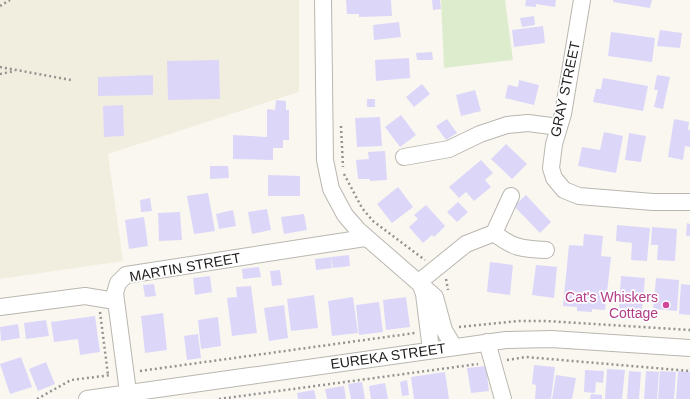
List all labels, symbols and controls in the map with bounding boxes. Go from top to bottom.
street label: GRAY STREET [547,39,583,138]
street label: MARTIN STREET [128,249,242,285]
place label: Cat's Whiskers Cottage [565,289,658,321]
marker: Cat's Whiskers Cottage [661,300,671,310]
street label: EUREKA STREET [329,340,447,372]

